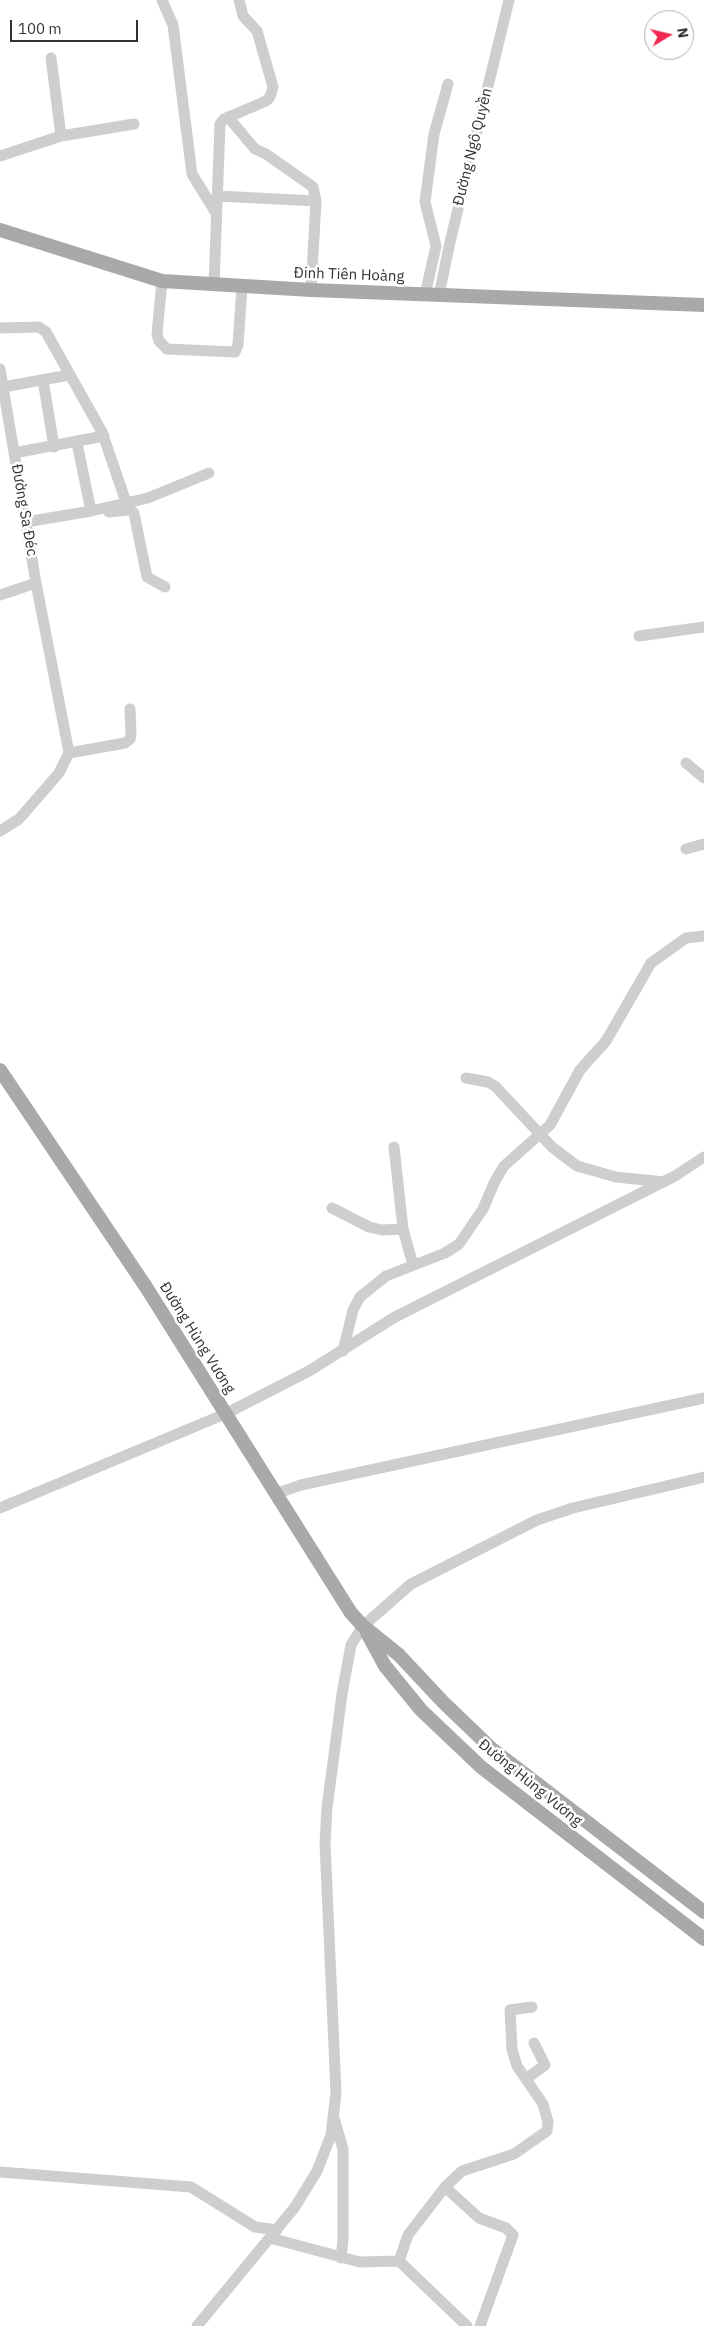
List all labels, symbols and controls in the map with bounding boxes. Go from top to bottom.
scale bar [12,10,140,42]
north arrow [644,10,694,60]
text: 100 m [18,19,62,38]
text: N [673,26,693,39]
street label: Đường Ngô Quyền [450,86,496,208]
street label: Đinh Tiên Hoàng [293,264,405,286]
street label: Đường Sa Đéc [7,463,41,557]
street label: Đường Hùng Vương [155,1279,239,1397]
street label: Đường Hùng Vương [474,1736,586,1830]

